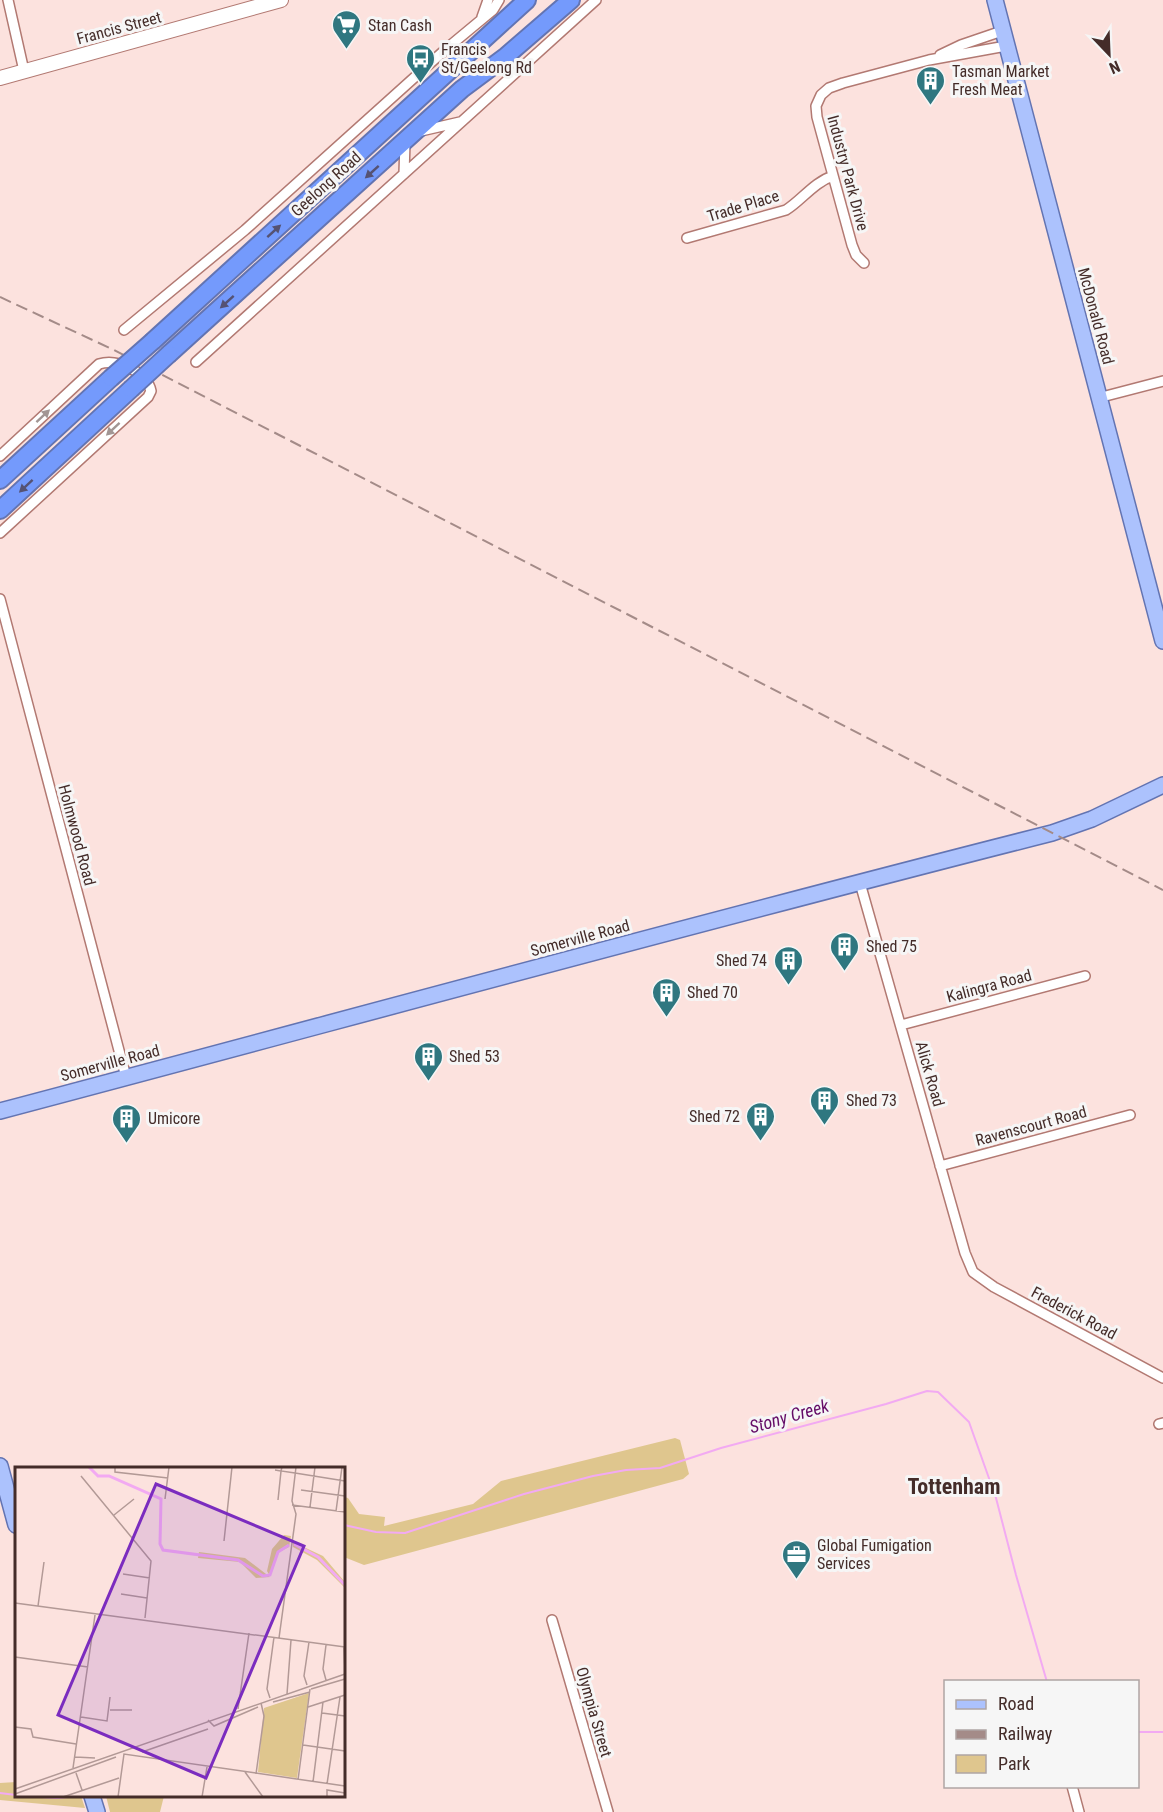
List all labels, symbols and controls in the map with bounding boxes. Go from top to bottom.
street label: Francis Street [75,7,164,48]
supermarket icon: Stan Cash [331,9,363,51]
place label: Stan Cash [368,16,432,35]
north arrow [1079,24,1139,84]
place label: Francis St/Geelong Rd [441,40,532,77]
bus stop icon: Francis St/Geelong Rd [404,42,436,84]
text: N [1106,57,1123,78]
place label: Tasman Market Fresh Meat [952,62,1050,99]
building icon: Tasman Market Fresh Meat [915,64,947,106]
street label: Industry Park Drive [823,113,873,233]
street label: Geelong Road [287,148,365,220]
one-way arrow [365,165,380,178]
street label: Trade Place [705,186,781,226]
one-way arrow [266,225,281,238]
street label: McDonald Road [1074,266,1118,366]
one-way arrow [220,295,235,308]
one-way arrow [35,409,49,423]
one-way arrow [106,422,121,436]
one-way arrow [19,479,34,492]
street label: Holmwood Road [54,782,100,888]
street label: Somerville Road [528,916,632,960]
building icon: Shed 75 [829,930,861,972]
place label: Shed 75 [866,937,917,956]
building icon: Shed 74 [772,944,804,986]
place label: Shed 74 [716,951,767,970]
street label: Kalingra Road [944,966,1034,1006]
building icon: Shed 70 [650,976,682,1018]
place label: Shed 70 [687,983,738,1002]
street label: Alick Road [912,1039,948,1109]
building icon: Shed 53 [412,1040,444,1082]
street label: Somerville Road [58,1041,162,1085]
place label: Shed 53 [449,1047,500,1066]
building icon: Shed 73 [809,1084,841,1126]
place label: Shed 73 [846,1091,897,1110]
building icon: Shed 72 [745,1100,777,1142]
building icon: Umicore [111,1102,143,1144]
street label: Ravenscourt Road [973,1102,1089,1150]
place label: Shed 72 [689,1107,740,1126]
place label: Umicore [148,1109,200,1128]
street label: Frederick Road [1028,1283,1120,1343]
water label: Stony Creek [747,1394,832,1437]
inset map [15,1467,345,1797]
district label: Tottenham [907,1474,1001,1499]
place label: Global Fumigation Services [817,1536,932,1573]
office icon: Global Fumigation Services [780,1538,812,1580]
street label: Olympia Street [572,1665,616,1759]
legend [944,1680,1139,1788]
text: Road [998,1693,1034,1714]
text: Railway [998,1723,1053,1744]
text: Park [998,1753,1030,1774]

